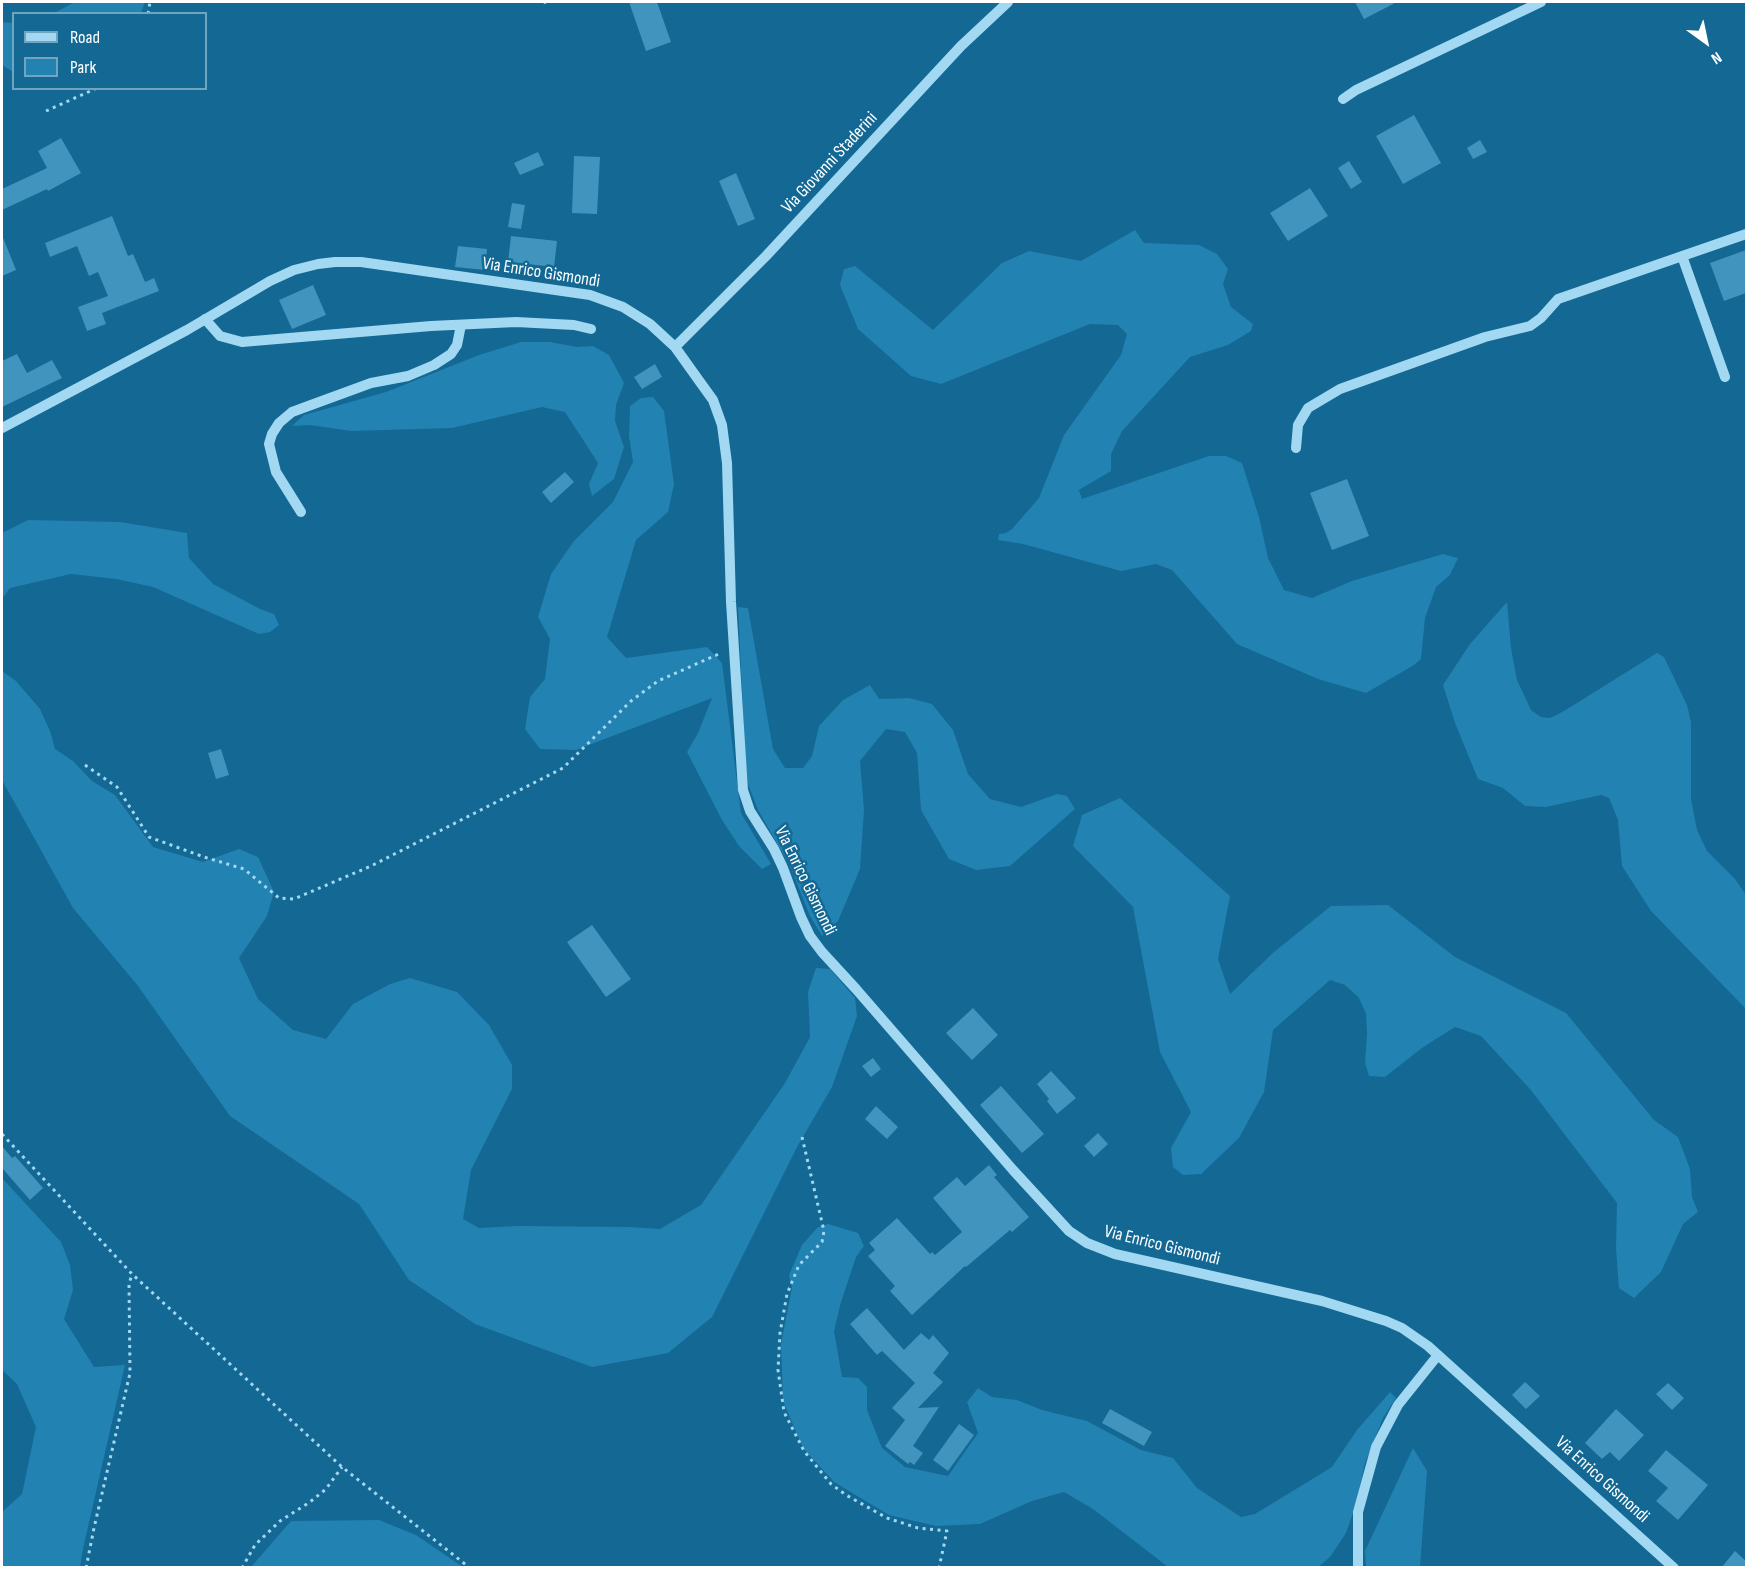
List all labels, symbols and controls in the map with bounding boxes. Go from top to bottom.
legend [12,12,207,90]
north arrow [1676,12,1736,72]
text: Road [70,27,100,48]
text: N [1707,47,1725,68]
text: Park [70,57,96,78]
street label: Via Giovanni Staderini [778,108,882,218]
street label: Via Enrico Gismondi [481,253,601,293]
street label: Via Enrico Gismondi [769,823,841,939]
street label: Via Enrico Gismondi [1102,1221,1222,1271]
street label: Via Enrico Gismondi [1551,1432,1653,1528]

